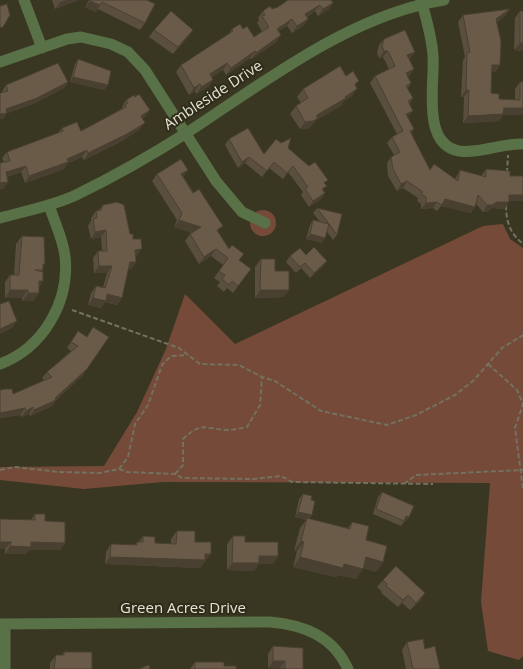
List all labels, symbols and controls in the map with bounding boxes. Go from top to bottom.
street label: Ambleside Drive [159,55,266,134]
street label: Green Acres Drive [120,597,246,617]

